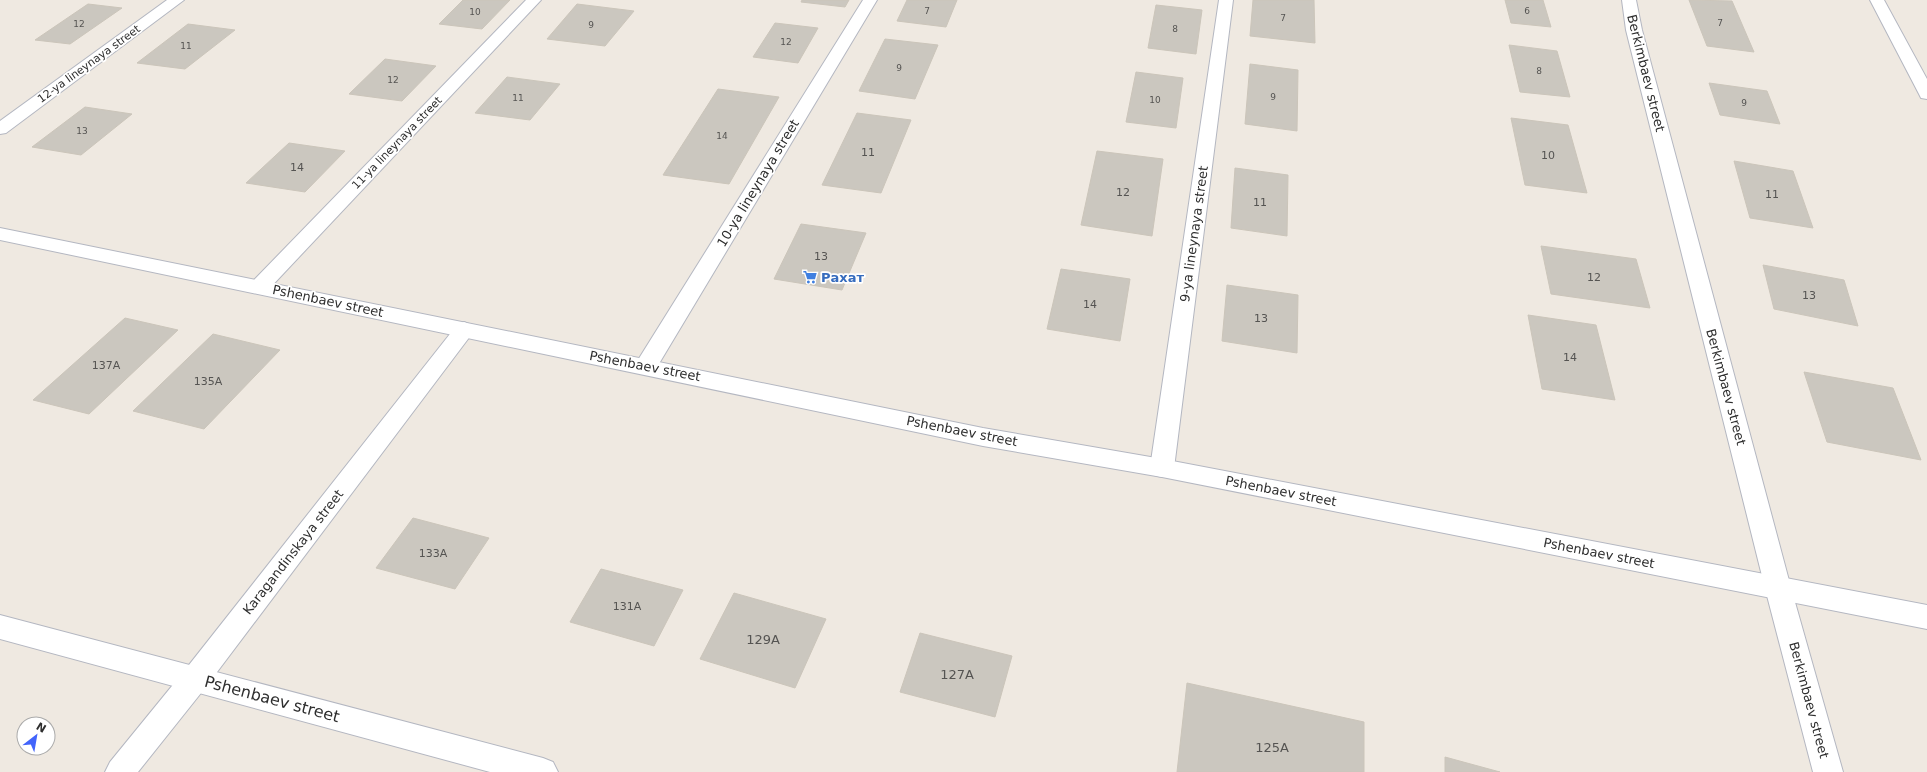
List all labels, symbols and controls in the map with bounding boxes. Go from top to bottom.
house number: 7 [924,6,930,16]
house number: 6 [1524,6,1530,16]
house number: 10 [469,7,481,17]
house number: 7 [1280,13,1286,23]
street label: Berkimbaev street [1624,13,1668,133]
house number: 7 [1717,18,1723,28]
house number: 12 [73,19,85,29]
house number: 9 [588,20,594,30]
street label: 12-ya lineynaya street [35,22,143,106]
house number: 8 [1172,24,1178,34]
house number: 12 [780,37,792,47]
house number: 11 [180,41,192,51]
house number: 9 [896,63,902,73]
house number: 8 [1536,66,1542,76]
house number: 12 [387,75,399,85]
house number: 9 [1270,92,1276,102]
house number: 11 [512,93,524,103]
street label: 11-ya lineynaya street [349,94,445,192]
house number: 10 [1149,95,1161,105]
house number: 9 [1741,98,1747,108]
street label: 10-ya lineynaya street [714,117,802,249]
house number: 13 [76,126,88,136]
house number: 14 [716,131,728,141]
house number: 11 [861,146,875,159]
house number: 10 [1541,149,1555,162]
house number: 14 [290,161,304,174]
street label: 9-ya lineynaya street [1177,165,1211,303]
house number: 12 [1116,186,1130,199]
house number: 11 [1765,188,1779,201]
house number: 11 [1253,196,1267,209]
house number: 13 [814,250,828,263]
supermarket icon: Рахат [802,269,818,285]
place label: Рахат [821,270,864,285]
house number: 12 [1587,271,1601,284]
street label: Pshenbaev street [271,282,385,320]
house number: 13 [1802,289,1816,302]
house number: 14 [1083,298,1097,311]
house number: 13 [1254,312,1268,325]
street label: Berkimbaev street [1703,327,1749,447]
street label: Pshenbaev street [588,348,702,384]
house number: 14 [1563,351,1577,364]
house number: 137А [92,359,121,372]
house number: 135А [194,375,223,388]
street label: Pshenbaev street [905,413,1019,449]
street label: Pshenbaev street [1224,473,1338,509]
street label: Karagandinskaya street [240,487,346,617]
street label: Pshenbaev street [1542,535,1656,571]
house number: 133А [419,547,448,560]
house number: 131А [613,600,642,613]
house number: 129А [746,632,780,647]
street label: Berkimbaev street [1786,640,1832,760]
house number: 127А [940,667,974,682]
street label: Pshenbaev street [202,672,342,726]
north arrow [16,716,56,756]
text: N [34,720,48,736]
house number: 125А [1255,740,1289,755]

